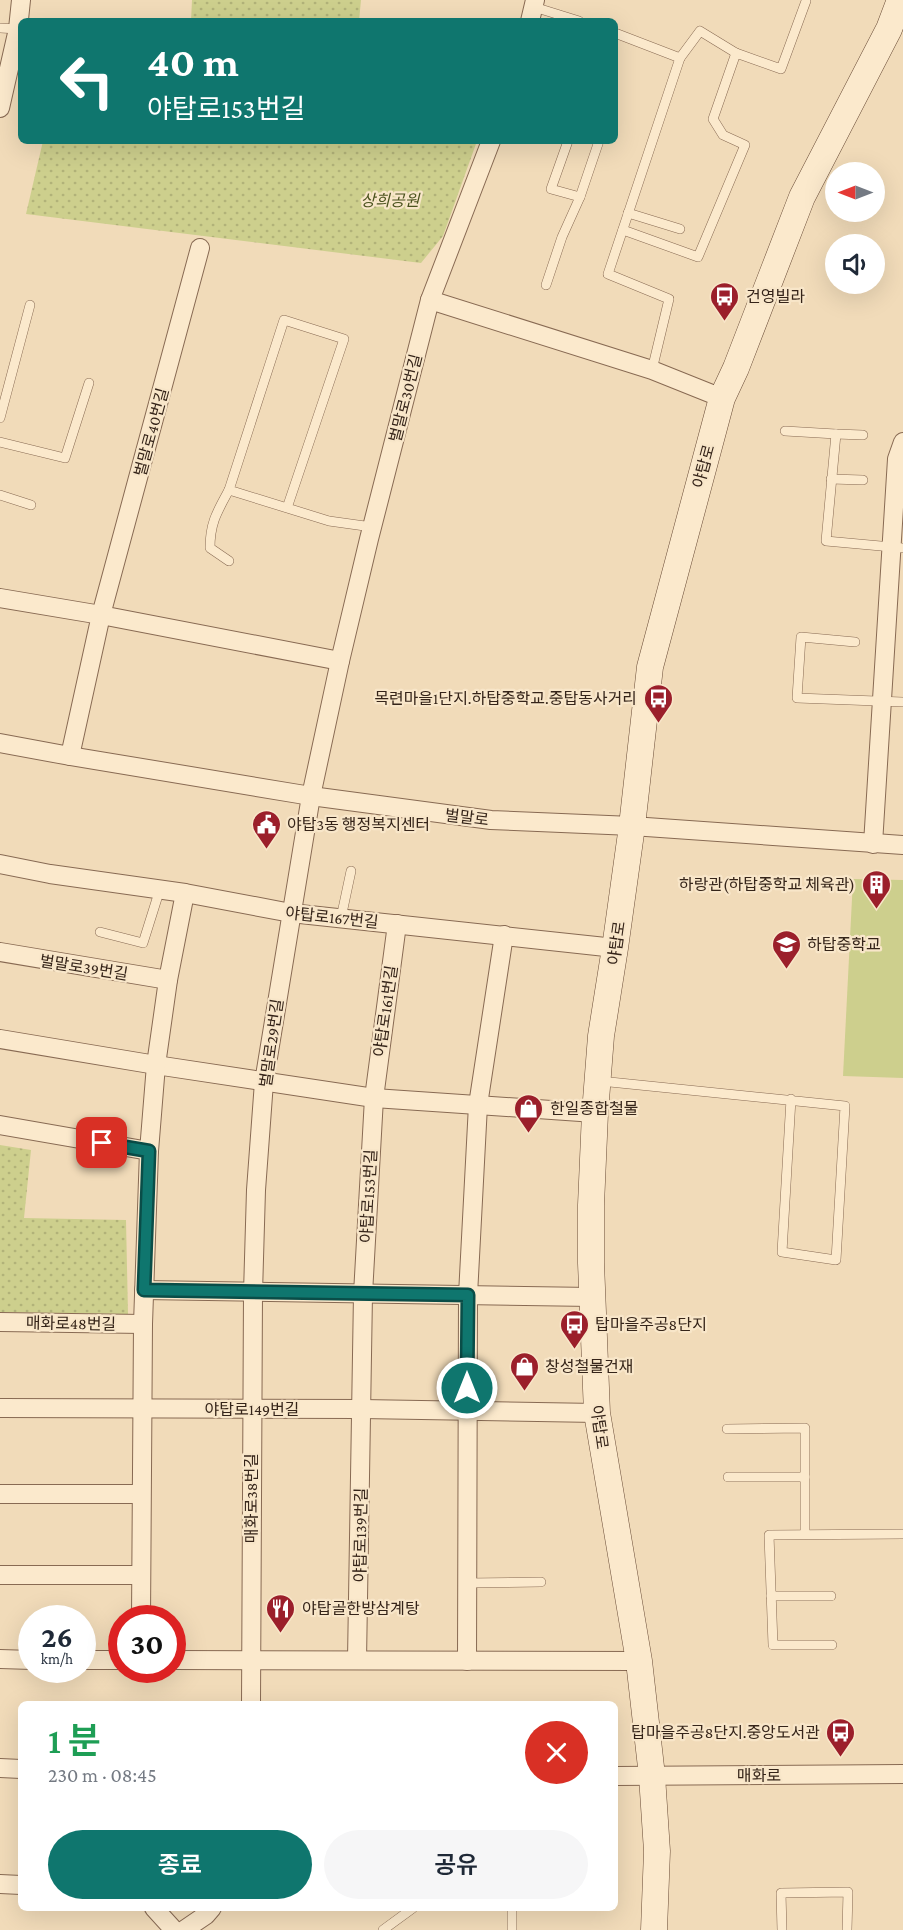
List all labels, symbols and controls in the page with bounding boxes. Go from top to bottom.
text: 40 m [147,38,239,85]
icon: left [48,42,126,120]
text: 야탑로153번길 [147,94,305,124]
north arrow [825,162,885,222]
map controls [825,162,885,294]
park label: 상희공원 [361,192,421,209]
button: sound [825,234,885,294]
bus stop icon: 건영빌라 [709,280,741,322]
place label: 건영빌라 [746,288,805,305]
street label: 벌말로30번길 [386,352,425,444]
street label: 벌말로40번길 [132,386,171,478]
street label: 야탑로 [690,442,717,490]
bus stop icon: 목련마을1단지.하탑중학교.중탑동사거리 [642,682,674,724]
place label: 목련마을1단지.하탑중학교.중탑동사거리 [374,690,637,707]
street label: 벌말로 [444,806,490,829]
public building icon: 야탑3동 행정복지센터 [250,808,282,850]
place label: 야탑3동 행정복지센터 [287,816,430,833]
building icon: 하랑관(하탑중학교 체육관) [860,868,892,910]
place label: 하랑관(하탑중학교 체육관) [679,876,855,894]
street label: 야탑로167번길 [284,904,379,931]
street label: 야탑로 [605,920,628,966]
school or university icon: 하탑중학교 [770,928,802,970]
place label: 하탑중학교 [807,936,881,953]
street label: 벌말로39번길 [39,952,129,983]
street label: 야탑로161번길 [371,964,400,1058]
street label: 벌말로29번길 [257,998,286,1088]
shop icon: 한일종합철물 [513,1092,545,1134]
place label: 한일종합철물 [550,1100,638,1117]
pin [76,1117,127,1168]
icon: arrive [85,1126,118,1159]
street label: 야탑로153번길 [358,1149,379,1243]
bus stop icon: 탑마을주공8단지 [558,1308,590,1350]
street label: 매화로48번길 [26,1314,116,1333]
place label: 탑마을주공8단지 [595,1316,707,1333]
shop icon: 창성철물건재 [508,1350,540,1392]
position arrow [435,1356,499,1420]
place label: 창성철물건재 [545,1358,633,1375]
street label: 야탑로149번길 [204,1401,300,1418]
street label: 야탑로 [588,1404,611,1450]
street label: 매화로38번길 [243,1453,260,1543]
street label: 야탑로139번길 [351,1488,370,1582]
restaurant icon: 야탑골한방삼계탕 [265,1592,297,1634]
place label: 야탑골한방삼계탕 [302,1600,420,1617]
speed limit sign: 30 [108,1605,186,1683]
text: 26 [41,1620,73,1653]
text: km/h [41,1651,73,1667]
bus stop icon: 탑마을주공8단지.중앙도서관 [825,1716,857,1758]
text: 1 분 [48,1721,101,1761]
button: close [525,1721,588,1784]
place label: 탑마을주공8단지.중앙도서관 [631,1724,820,1741]
text: 230 m · 08:45 [48,1764,157,1786]
street label: 매화로 [737,1767,781,1784]
button: 종료 [48,1830,312,1899]
button: 공유 [324,1830,588,1899]

